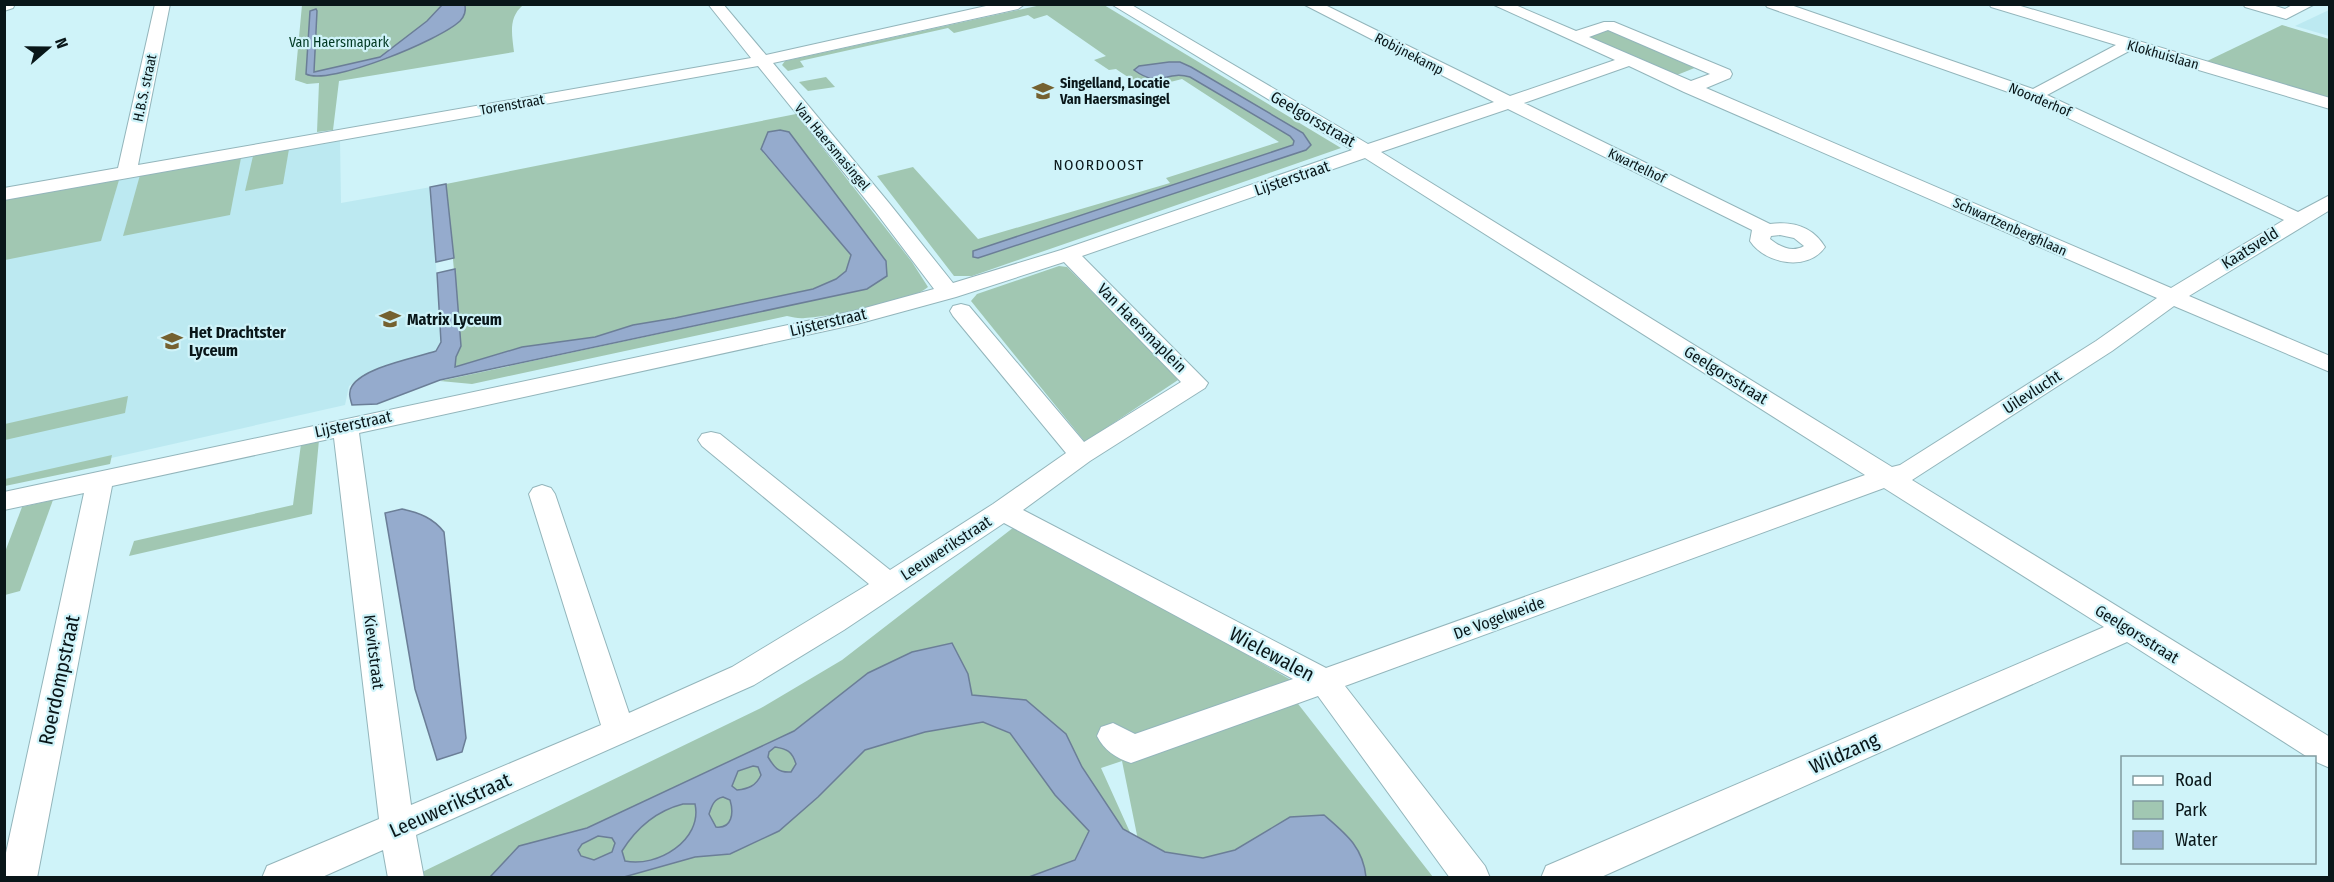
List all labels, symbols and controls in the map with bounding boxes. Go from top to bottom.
north arrow [18,18,78,78]
street label: Robijnekamp [1372,29,1446,79]
park label: Van Haersmapark [289,34,390,51]
text: N [51,35,72,51]
street label: Klokhuislaan [2125,37,2201,73]
street label: H.B.S. straat [130,52,161,123]
place label: Singelland, Locatie Van Haersmasingel [1059,75,1170,108]
school or university icon: Singelland, Locatie Van Haersmasingel [1031,79,1055,103]
street label: Noorderhof [2006,79,2075,121]
street label: Geelgorsstraat [1267,87,1360,151]
street label: Torenstraat [478,91,546,119]
street label: Van Haersmasingel [791,100,874,194]
street label: Kwartelhof [1605,145,1670,188]
district label: NOORDOOST [1053,156,1145,174]
street label: Lijsterstraat [1252,156,1333,200]
street label: Schwartzenberghlaan [1950,194,2070,260]
street label: Kaatsveld [2218,223,2282,273]
street label: Van Haersmaplein [1093,279,1191,377]
street label: Lijsterstraat [788,304,869,340]
school or university icon: Matrix Lyceum [378,307,402,331]
place label: Matrix Lyceum [407,310,502,329]
place label: Het Drachtster Lyceum [189,323,286,360]
school or university icon: Het Drachtster Lyceum [160,329,184,353]
street label: Geelgorsstraat [1681,342,1772,409]
street label: Uilevlucht [1999,366,2065,418]
street label: Lijsterstraat [313,406,394,441]
street label: Leeuwerikstraat [897,511,996,584]
street label: De Vogelweide [1451,593,1547,643]
street label: Geelgorsstraat [2092,601,2183,668]
street label: Roerdompstraat [34,612,85,747]
street label: Kievitstraat [360,614,388,691]
street label: Wielewalen [1225,622,1319,686]
street label: Wildzang [1806,727,1883,779]
legend [2121,756,2316,864]
street label: Leeuwerikstraat [386,767,515,842]
text: Road [2175,769,2212,791]
text: Park [2175,799,2208,821]
text: Water [2175,829,2218,851]

